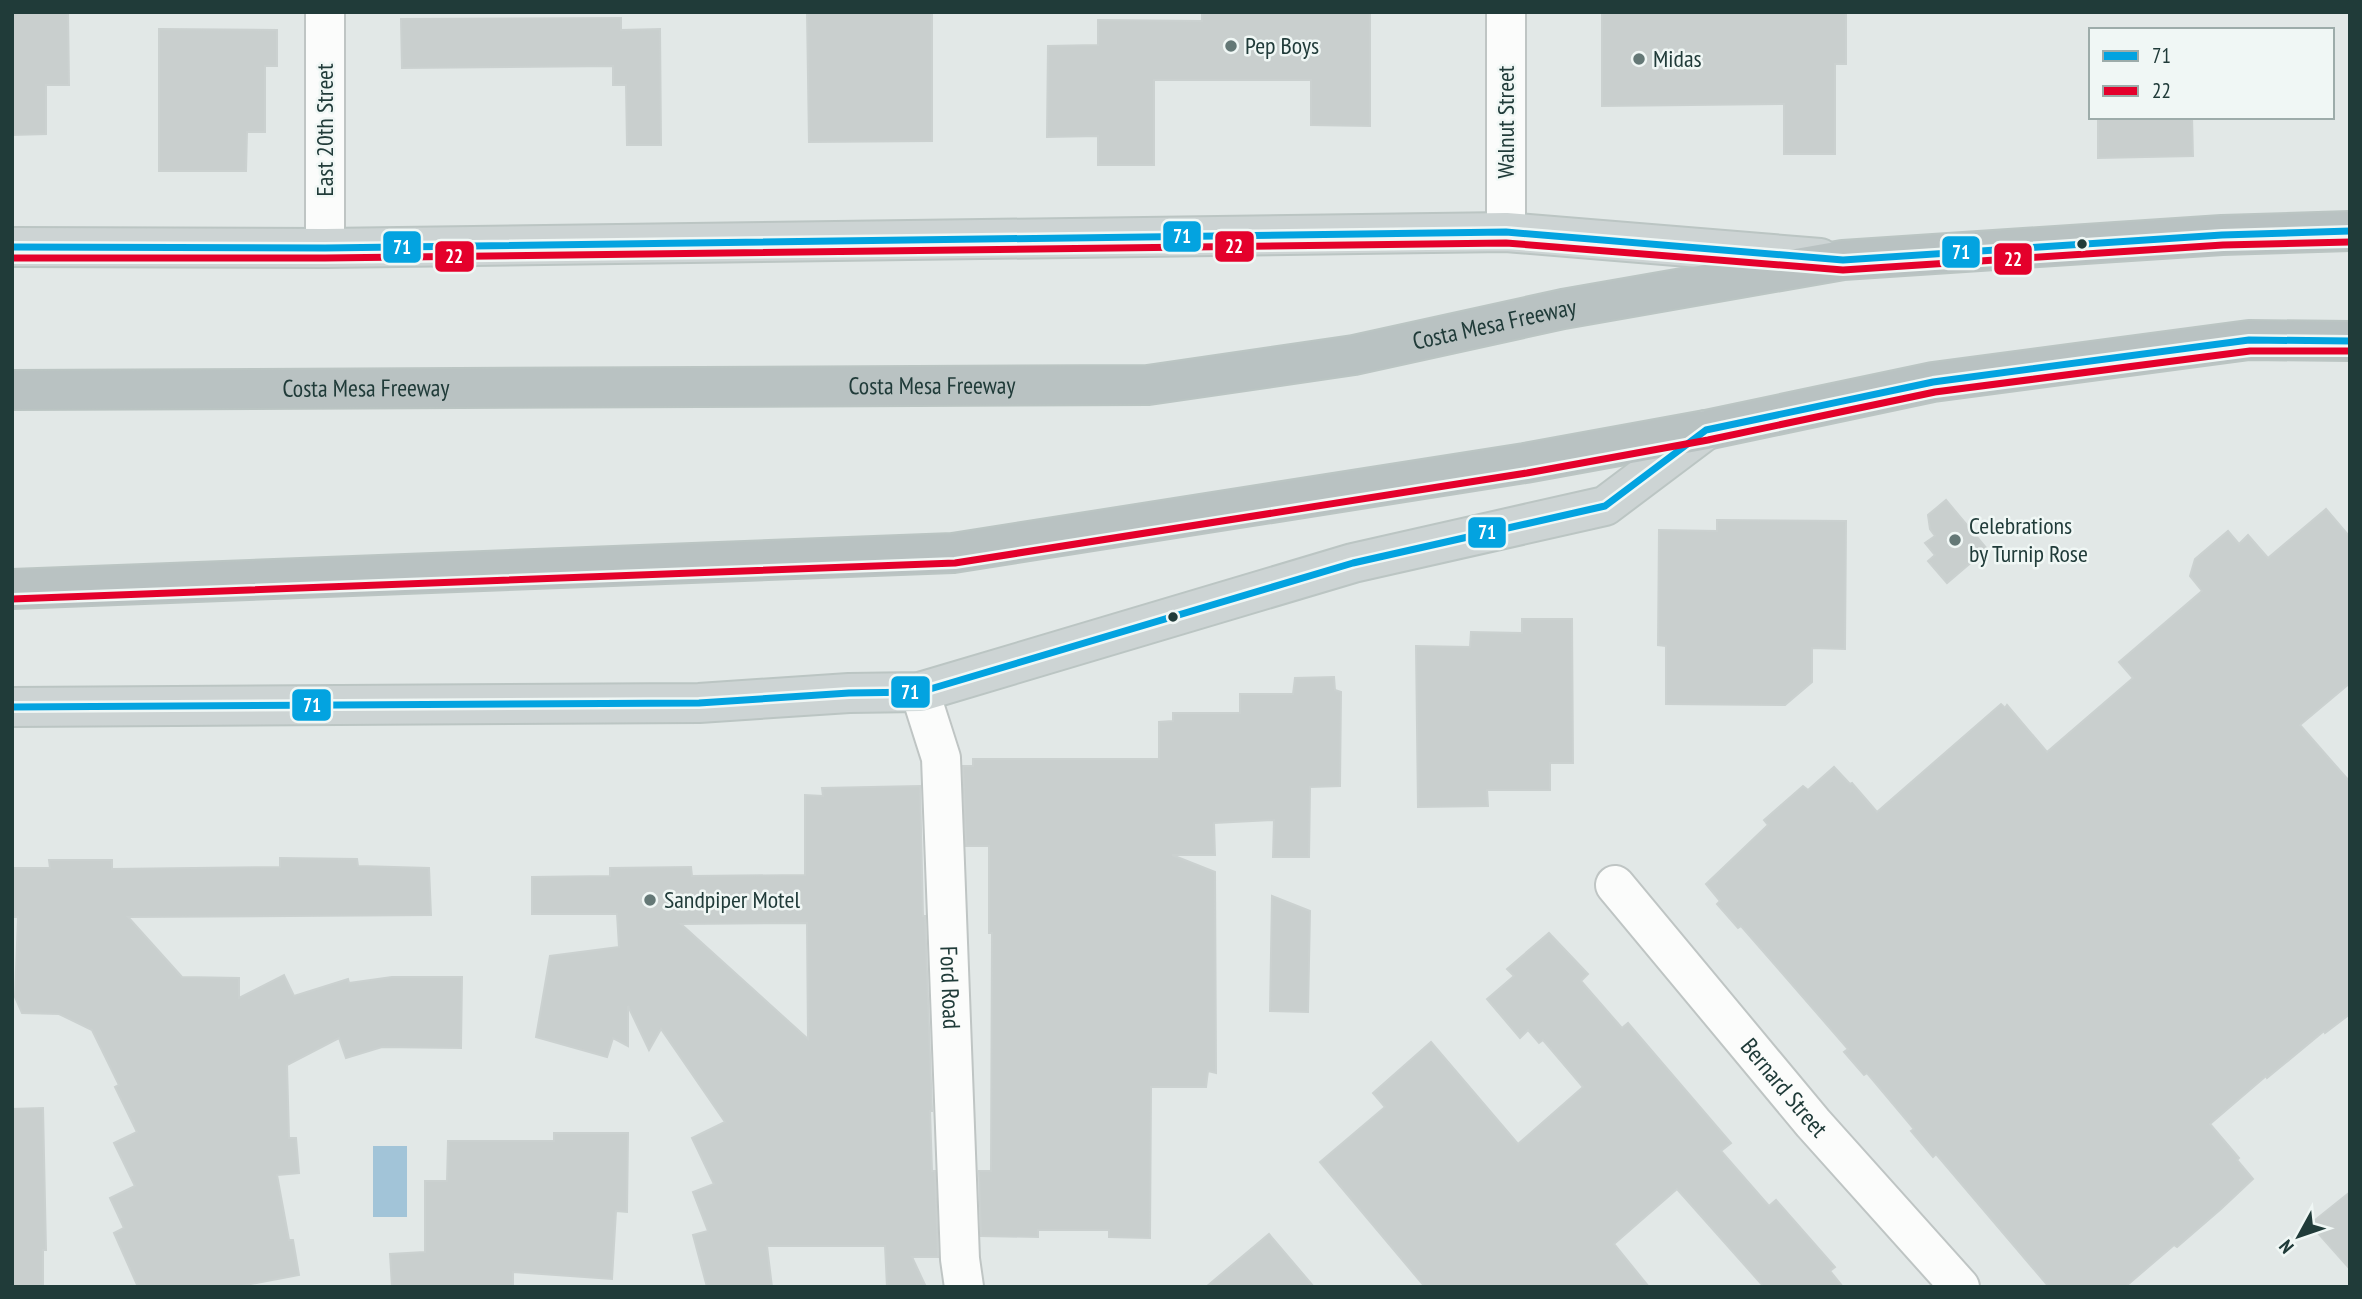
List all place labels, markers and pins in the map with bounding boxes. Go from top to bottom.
place label: Pep Boys [1245,30,1319,61]
marker: Pep Boys [1223,38,1239,54]
place label: Midas [1653,43,1702,74]
marker: Midas [1631,51,1647,67]
unlabelled marker [2075,237,2089,251]
place label: Celebrations by Turnip Rose [1969,510,2088,569]
marker: Celebrations by Turnip Rose [1947,532,1963,548]
unlabelled marker [1166,610,1180,624]
place label: Sandpiper Motel [664,884,800,915]
marker: Sandpiper Motel [642,892,658,908]

